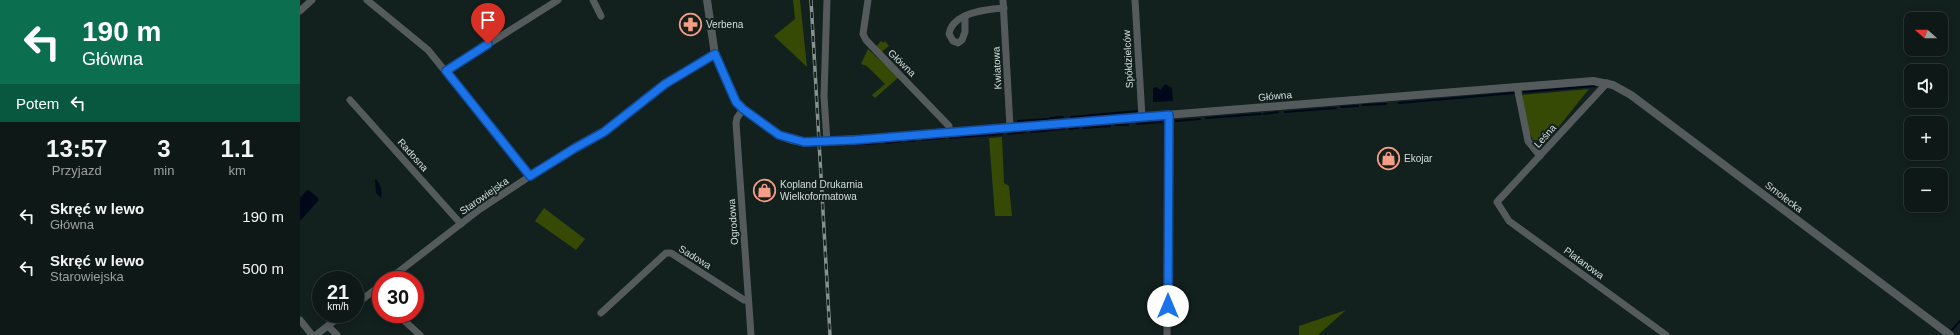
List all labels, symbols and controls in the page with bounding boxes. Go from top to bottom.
pin [471,3,505,44]
icon: arrive [477,9,499,31]
pharmacy icon: Verbena [678,11,704,37]
north arrow [1904,12,1948,56]
map controls [1904,12,1948,212]
icon: left [16,16,68,68]
text: 190 m [82,16,161,47]
place label: Verbena [706,19,744,30]
street label: Spółdzielców [1121,29,1135,88]
street label: Kwiatowa [990,46,1004,90]
street label: Główna [886,47,918,79]
text: Główna [82,49,143,69]
button: sound [1904,64,1948,108]
street label: Główna [1258,89,1293,103]
icon: left [67,92,89,114]
text: Potem [16,95,59,112]
button: + [1904,116,1948,160]
street label: Leśna [1532,122,1558,150]
text: 13:57 [46,135,107,162]
text: 3 [157,135,171,162]
text: 1.1 [221,135,254,162]
street label: Radosna [396,136,431,174]
shop icon: Ekojar [1375,145,1401,171]
place label: Ekojar [1404,153,1433,164]
text: Przyjazd [52,163,102,178]
text: min [154,163,174,178]
text: km [229,163,246,178]
button: − [1904,168,1948,212]
street label: Starowiejska [458,175,511,217]
shop icon: Kopland Drukarnia Wielkoformatowa [751,177,777,203]
place label: Kopland Drukarnia Wielkoformatowa [780,179,863,202]
street label: Smolecka [1763,179,1805,215]
street label: Ogrodowa [726,198,740,245]
text: Skręć w lewo [50,200,144,217]
icon: left [16,205,38,227]
text: 190 m [242,208,284,225]
text: Główna [50,217,94,232]
street label: Sadowa [677,243,714,271]
street label: Platanowa [1562,245,1606,281]
text: Skręć w lewo [50,252,144,269]
icon: left [16,257,38,279]
text: 500 m [242,260,284,277]
text: Starowiejska [50,269,124,284]
speed limit sign: 30 [372,271,424,323]
text: 21 [327,281,349,303]
position arrow [1147,285,1189,327]
text: km/h [327,301,349,312]

